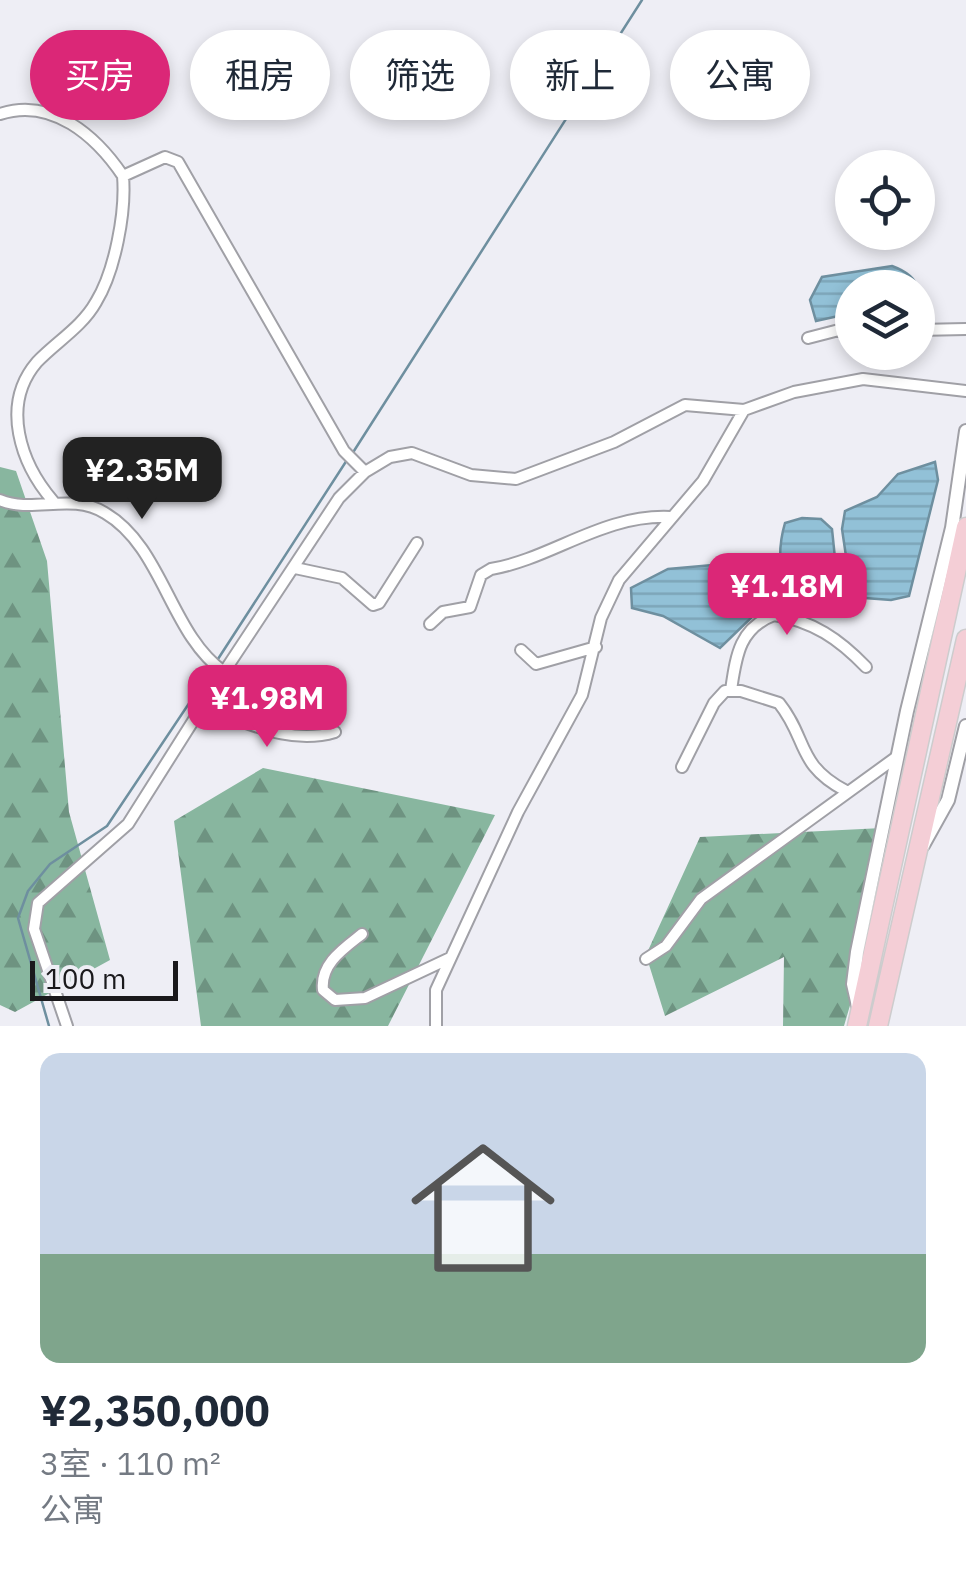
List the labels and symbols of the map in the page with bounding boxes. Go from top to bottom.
pin: ¥2.35M [61,437,223,522]
pin: ¥1.18M [706,553,868,638]
pin: ¥1.98M [186,665,348,750]
scale bar [30,956,178,1000]

